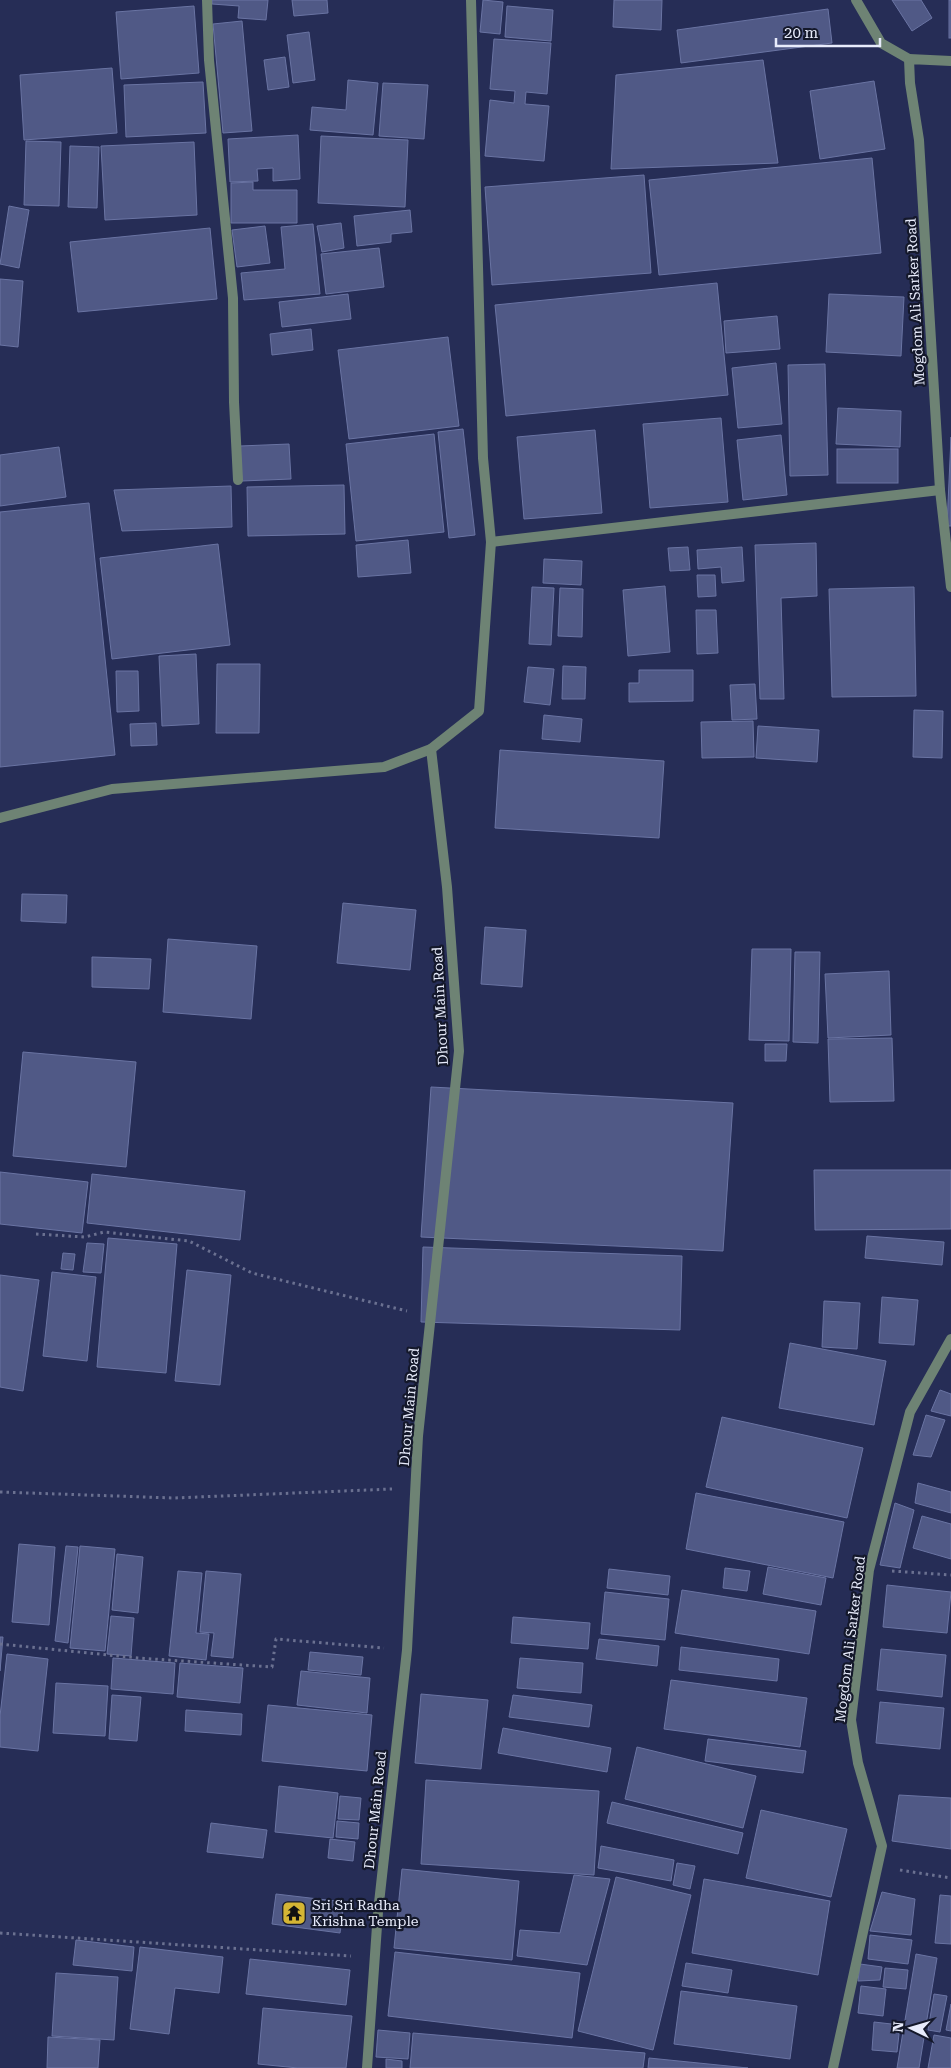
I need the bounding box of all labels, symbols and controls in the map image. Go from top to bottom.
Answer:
scale bar [776,15,880,47]
text: 20 m [784,24,819,42]
street label: Mogdom Ali Sarker Road [903,218,927,386]
street label: Dhour Main Road [429,946,451,1066]
street label: Dhour Main Road [396,1347,422,1467]
street label: Mogdom Ali Sarker Road [832,1555,868,1723]
street label: Dhour Main Road [361,1750,389,1870]
place label: Sri Sri Radha Krishna Temple [312,1897,419,1929]
temple icon: Sri Sri Radha Krishna Temple [281,1900,307,1926]
north arrow [886,2003,936,2053]
text: N [890,2021,907,2033]

